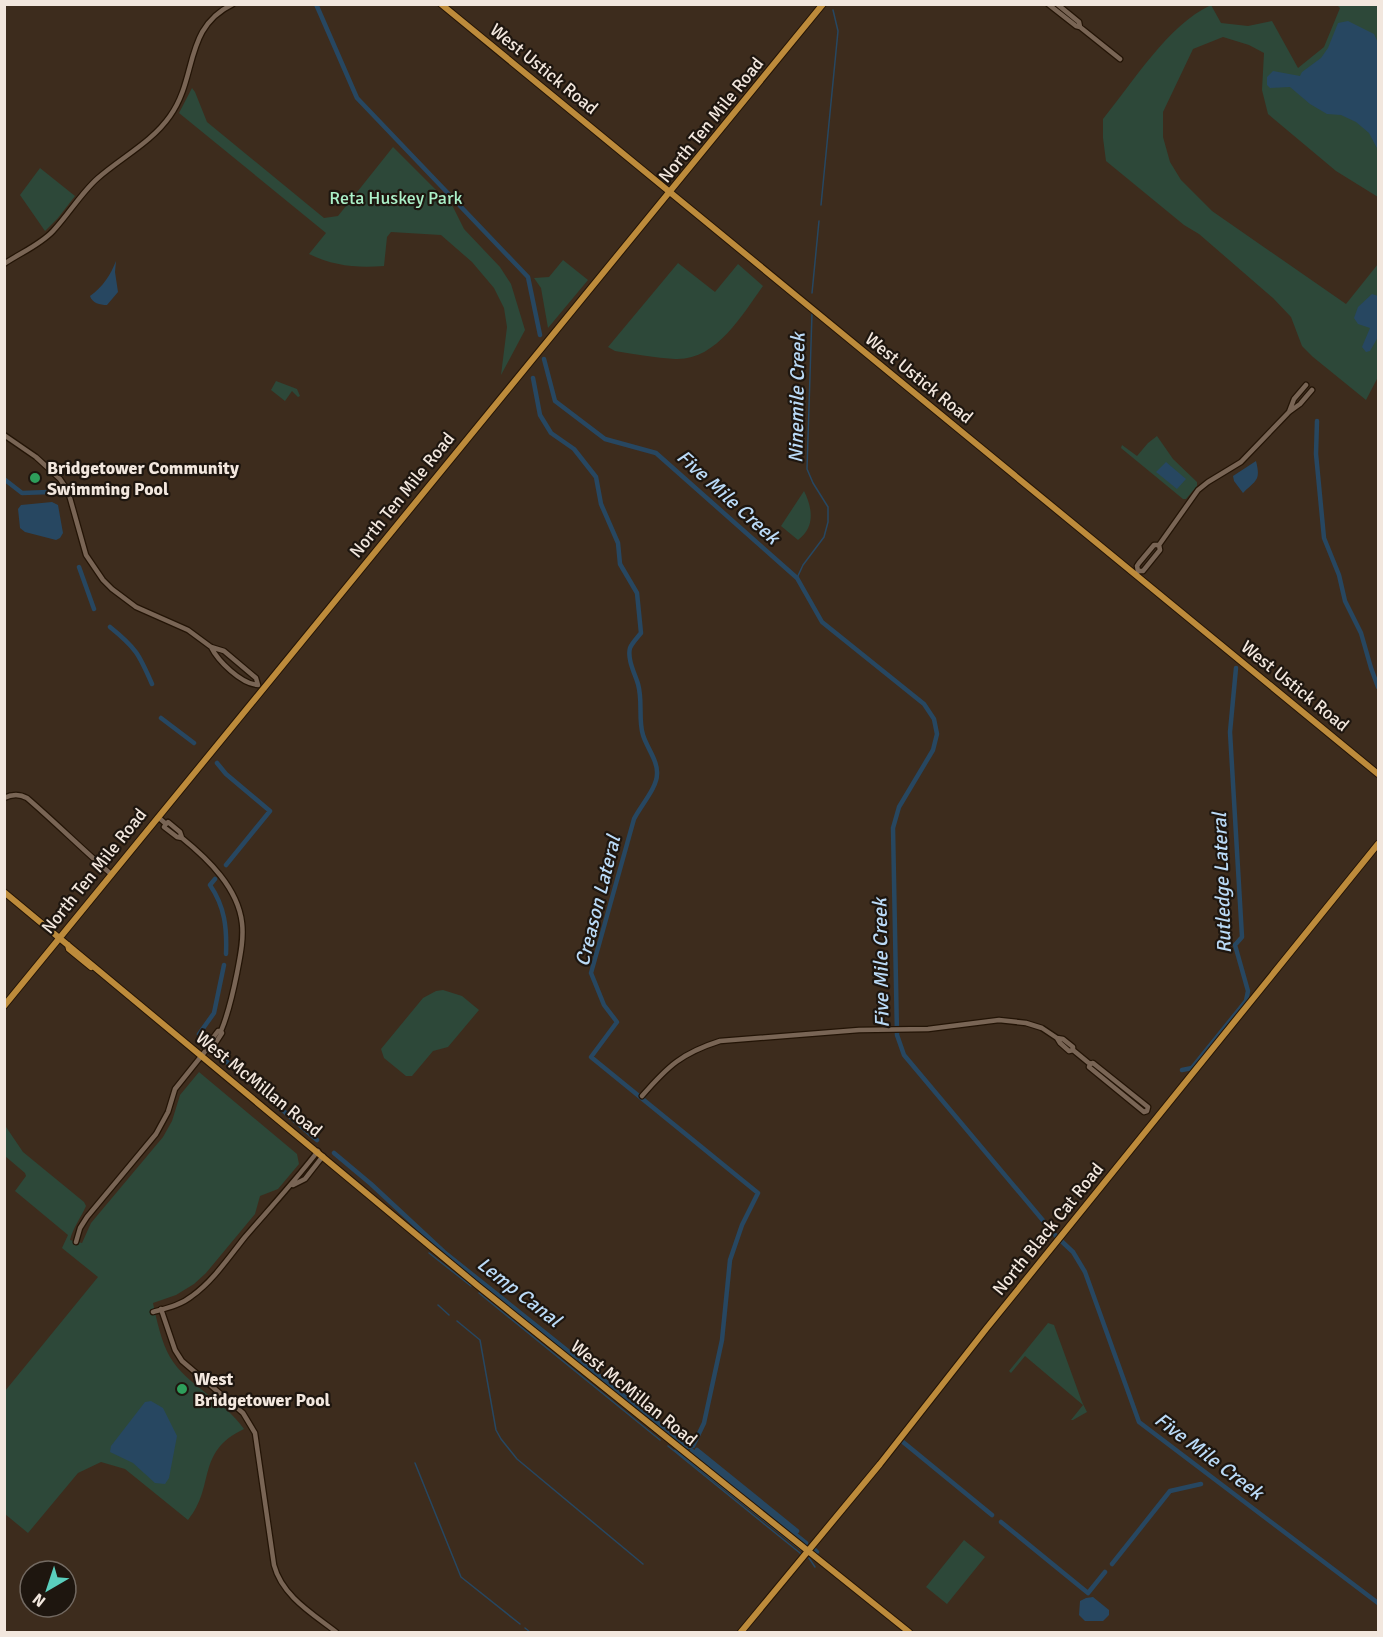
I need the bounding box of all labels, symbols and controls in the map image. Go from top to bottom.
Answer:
street label: West Ustick Road [486,19,602,119]
street label: North Ten Mile Road [654,53,768,187]
park label: Reta Huskey Park [329,187,463,209]
street label: West Ustick Road [861,328,977,428]
water label: Ninemile Creek [783,331,811,463]
street label: North Ten Mile Road [345,428,459,562]
water label: Five Mile Creek [671,444,786,551]
place label: Bridgetower Community Swimming Pool [47,457,239,500]
marker: Bridgetower Community Swimming Pool [28,471,42,485]
street label: West Ustick Road [1237,636,1353,736]
street label: North Ten Mile Road [37,804,151,938]
water label: Rutledge Lateral [1207,810,1237,954]
water label: Creason Lateral [570,831,627,969]
water label: Five Mile Creek [867,896,895,1028]
street label: West McMillan Road [191,1026,327,1142]
street label: North Black Cat Road [988,1158,1108,1300]
water label: Lemp Canal [472,1251,568,1334]
street label: West McMillan Road [566,1335,702,1451]
place label: West Bridgetower Pool [194,1368,331,1411]
marker: West Bridgetower Pool [175,1382,189,1396]
water label: Five Mile Creek [1150,1407,1270,1506]
north arrow [18,1559,78,1619]
text: N [29,1589,50,1611]

